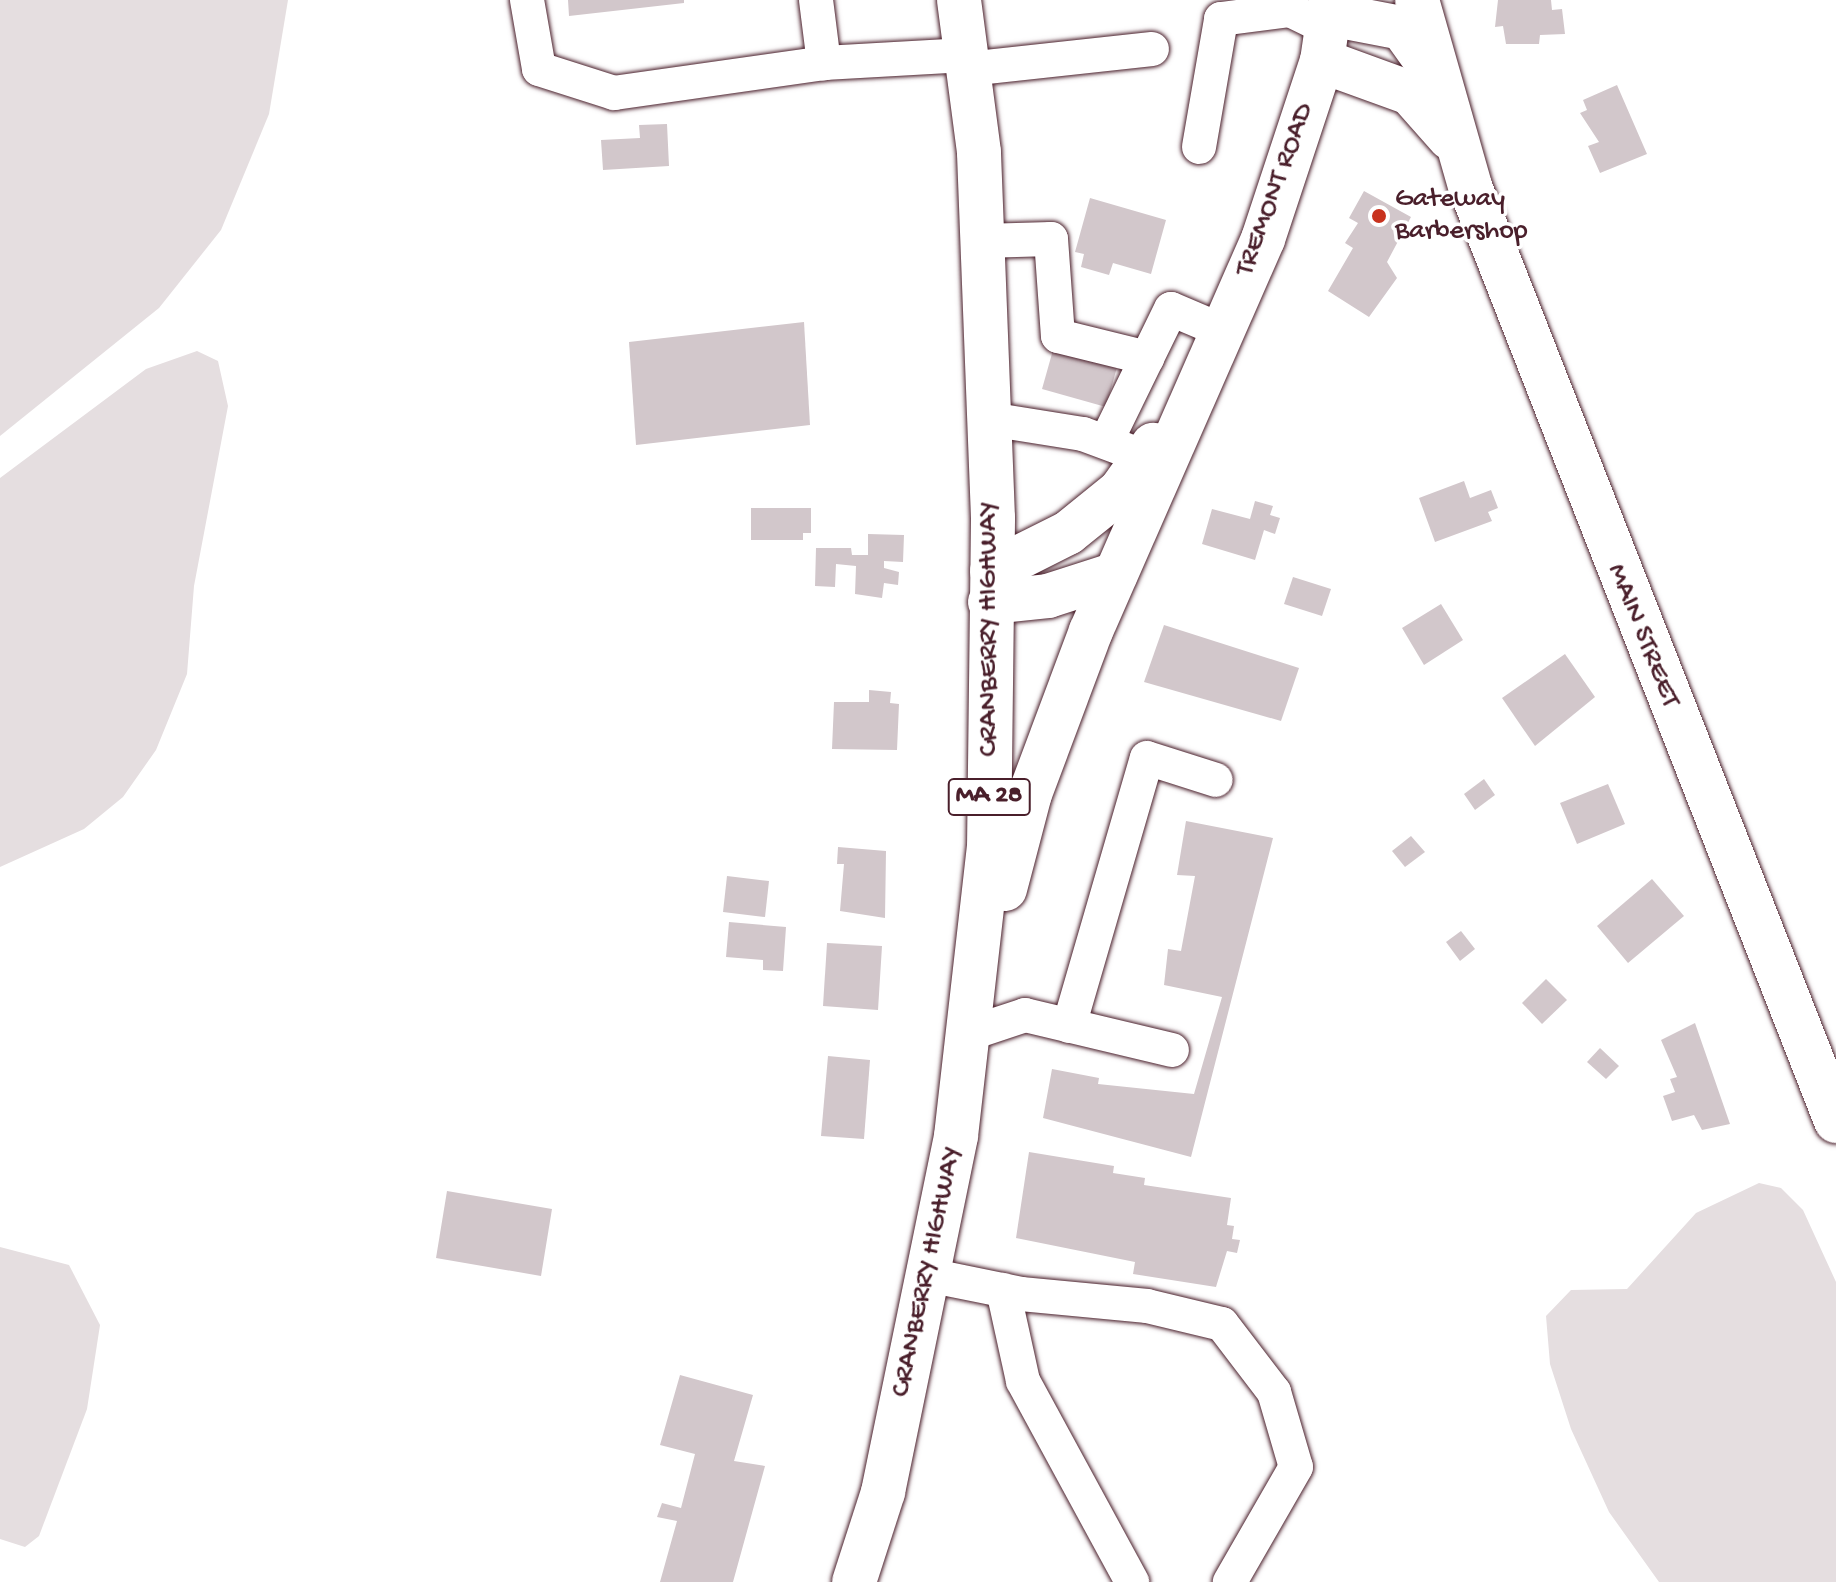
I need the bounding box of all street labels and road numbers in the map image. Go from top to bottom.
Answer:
street label: TREMONT ROAD [1229,99,1323,281]
street label: CRANBERRY HIGHWAY [973,501,1007,757]
street label: MAIN STREET [1598,559,1686,713]
road number: MA 28 [947,775,1031,819]
street label: CRANBERRY HIGHWAY [885,1144,971,1400]

